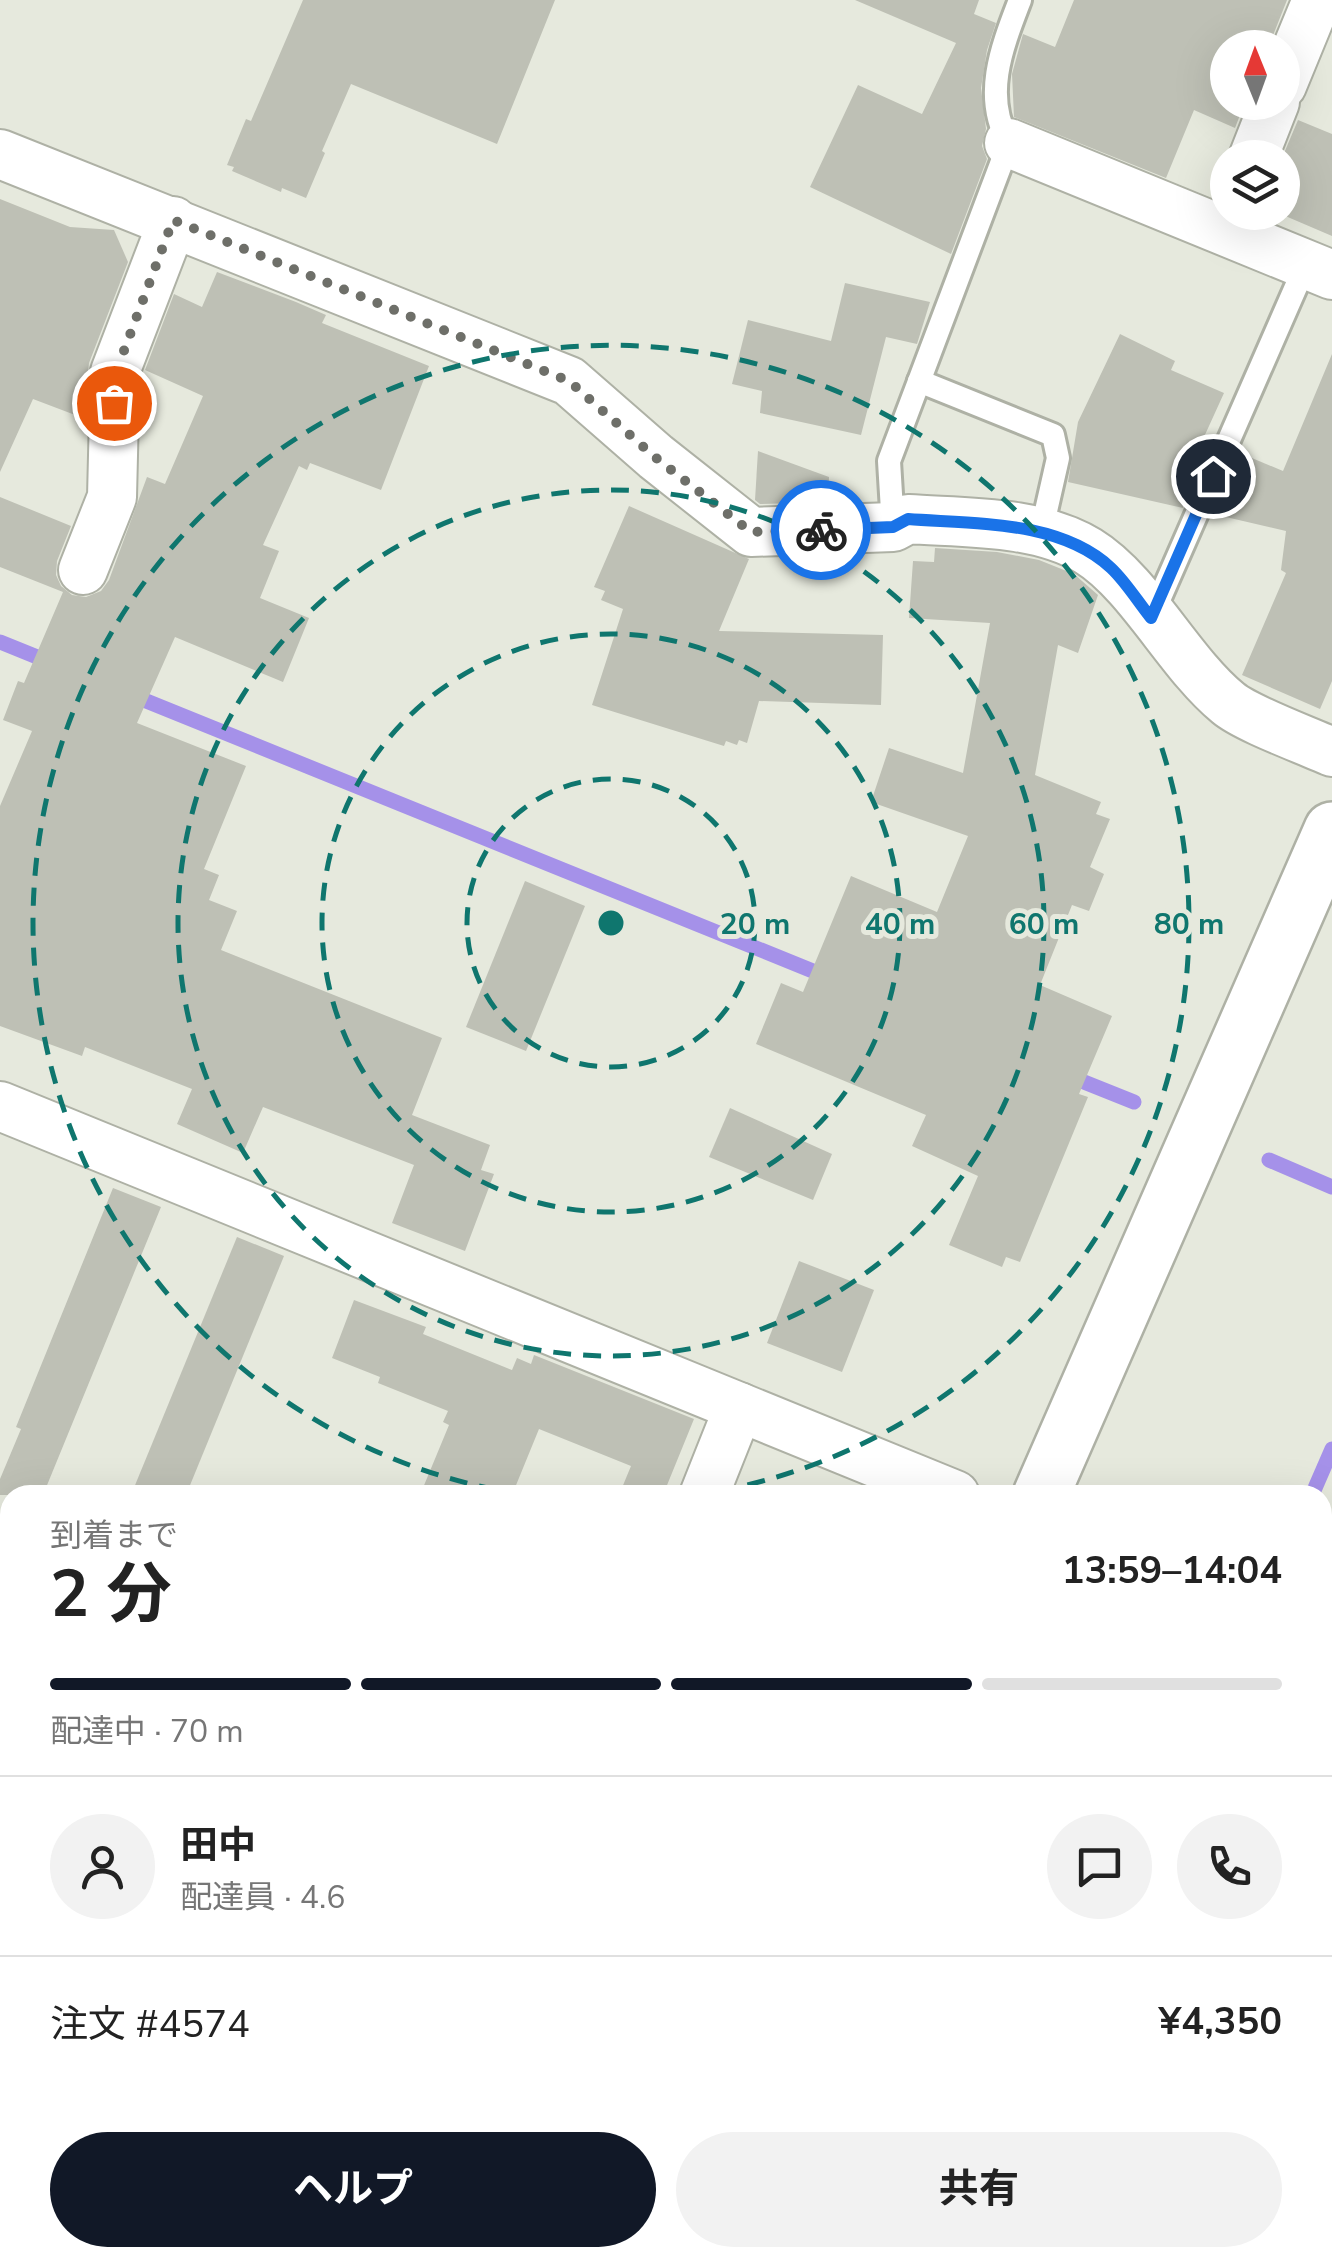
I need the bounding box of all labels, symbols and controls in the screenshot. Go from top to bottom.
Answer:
north arrow [1210,30,1300,120]
map controls [1210,30,1300,230]
button: layers [1210,140,1300,230]
pin [72,361,157,446]
icon: bag [87,376,142,431]
pin [1171,434,1256,519]
icon: home [1186,449,1241,504]
courier [771,480,871,580]
icon: bike [794,503,849,558]
text: 20 m [720,904,790,945]
text: 40 m [865,904,935,945]
text: 60 m [1009,904,1079,945]
text: 80 m [1154,904,1224,945]
centre of rings [593,905,629,941]
text: 到着まで [50,1514,178,1557]
text: 13:59–14:04 [1062,1545,1282,1596]
text: 2 分 [50,1550,172,1639]
text: 配達中 · 70 m [50,1710,244,1753]
button: person [50,1814,155,1919]
button: chat [1047,1814,1152,1919]
button: phone [1177,1814,1282,1919]
text: 田中 [180,1820,256,1871]
text: 配達員 · 4.6 [180,1876,345,1919]
text: ¥4,350 [1159,1996,1282,2047]
text: 注文 #4574 [50,1999,250,2050]
button: ヘルプ [50,2132,656,2247]
button: 共有 [676,2132,1282,2247]

